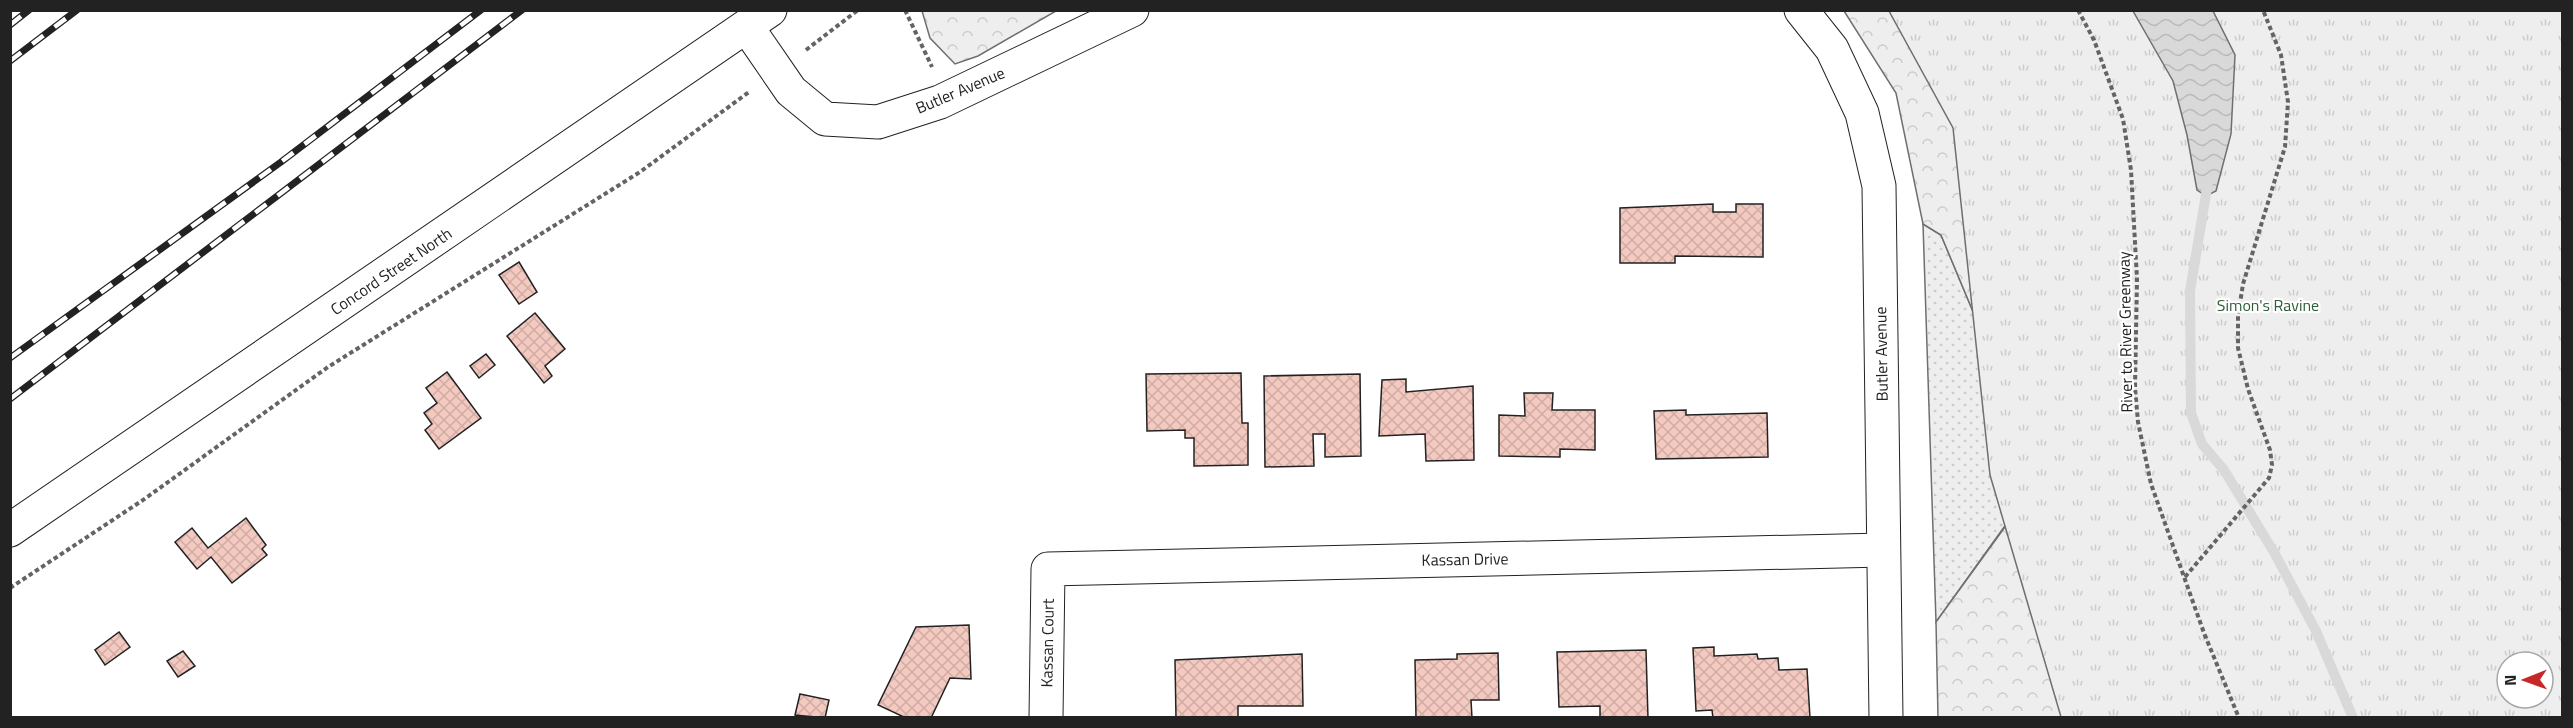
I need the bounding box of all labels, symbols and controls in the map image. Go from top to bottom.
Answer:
street label: Butler Avenue [912,60,1008,120]
street label: Concord Street North [325,221,457,321]
street label: River to River Greenway [2112,251,2138,413]
park label: Simon's Ravine [2217,293,2319,317]
street label: Butler Avenue [1868,306,1894,402]
street label: Kassan Drive [1421,546,1509,572]
street label: Kassan Court [1034,598,1060,688]
north arrow [2495,650,2555,710]
text: N [2498,675,2522,686]

